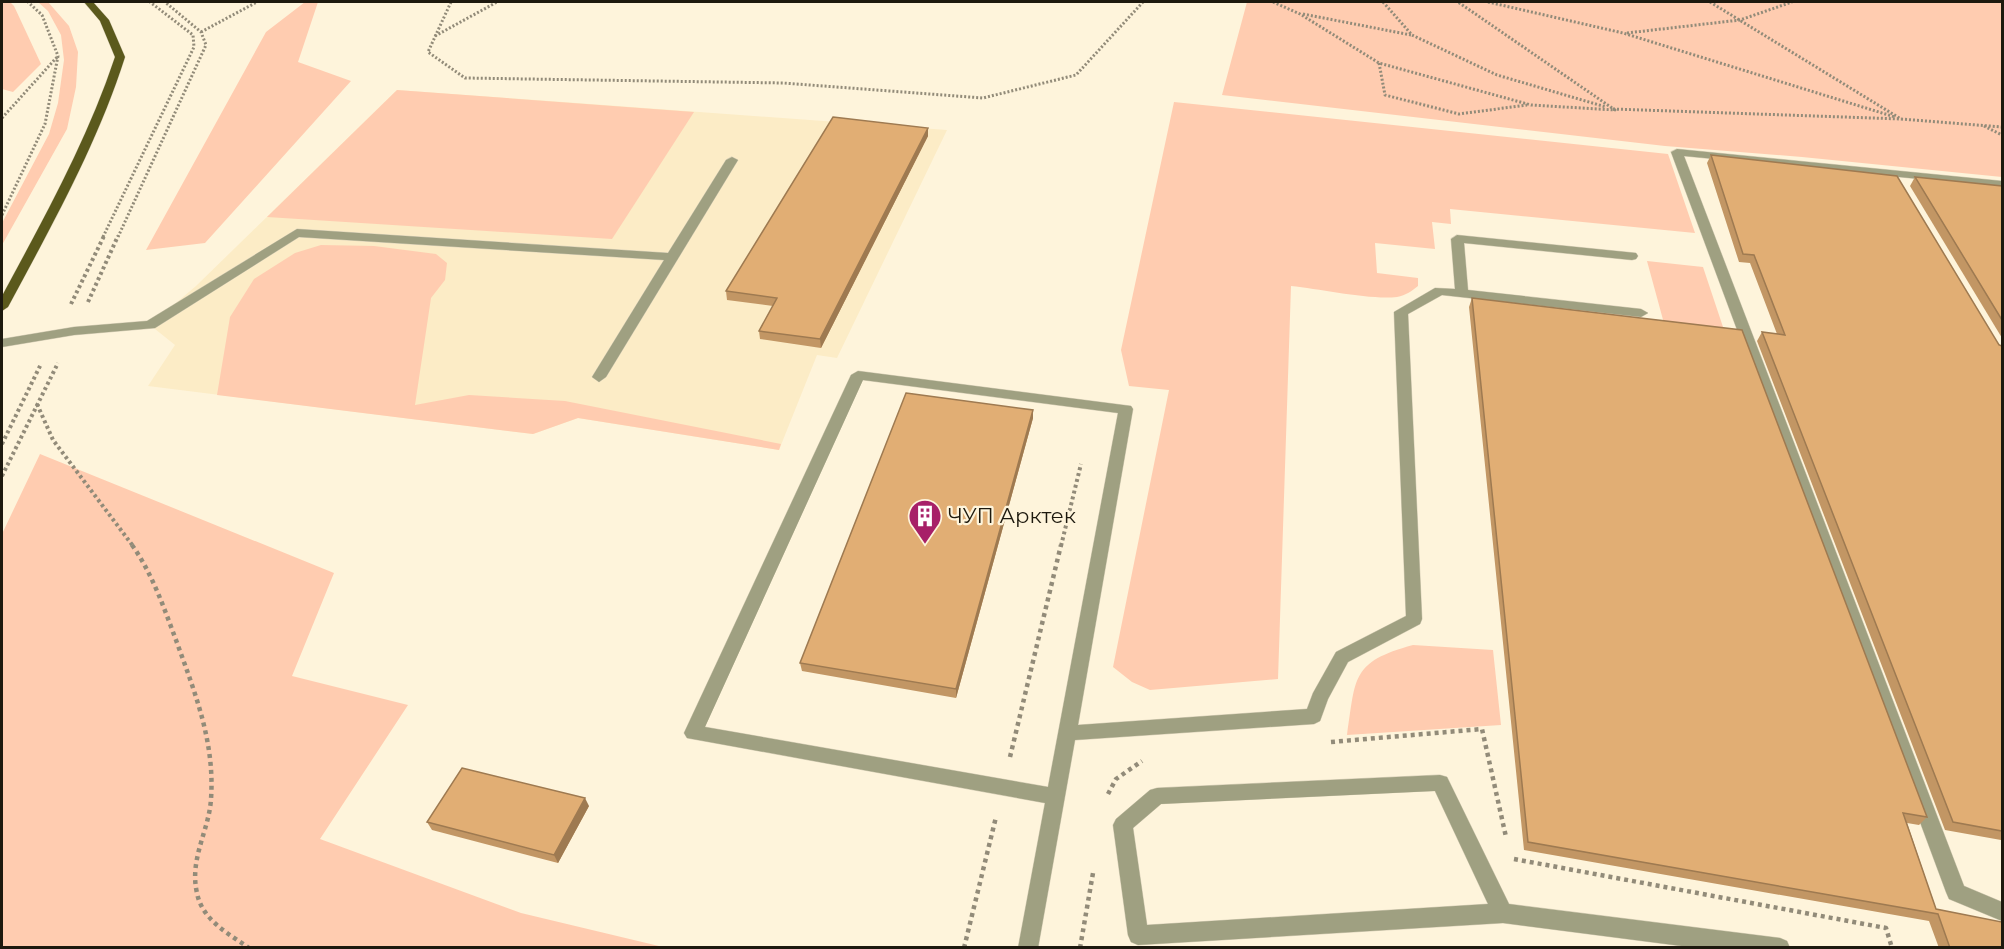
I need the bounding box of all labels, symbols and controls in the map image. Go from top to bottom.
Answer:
building icon: ЧУП Арктек [907,498,943,545]
place label: ЧУП Арктек [948,503,1076,528]

